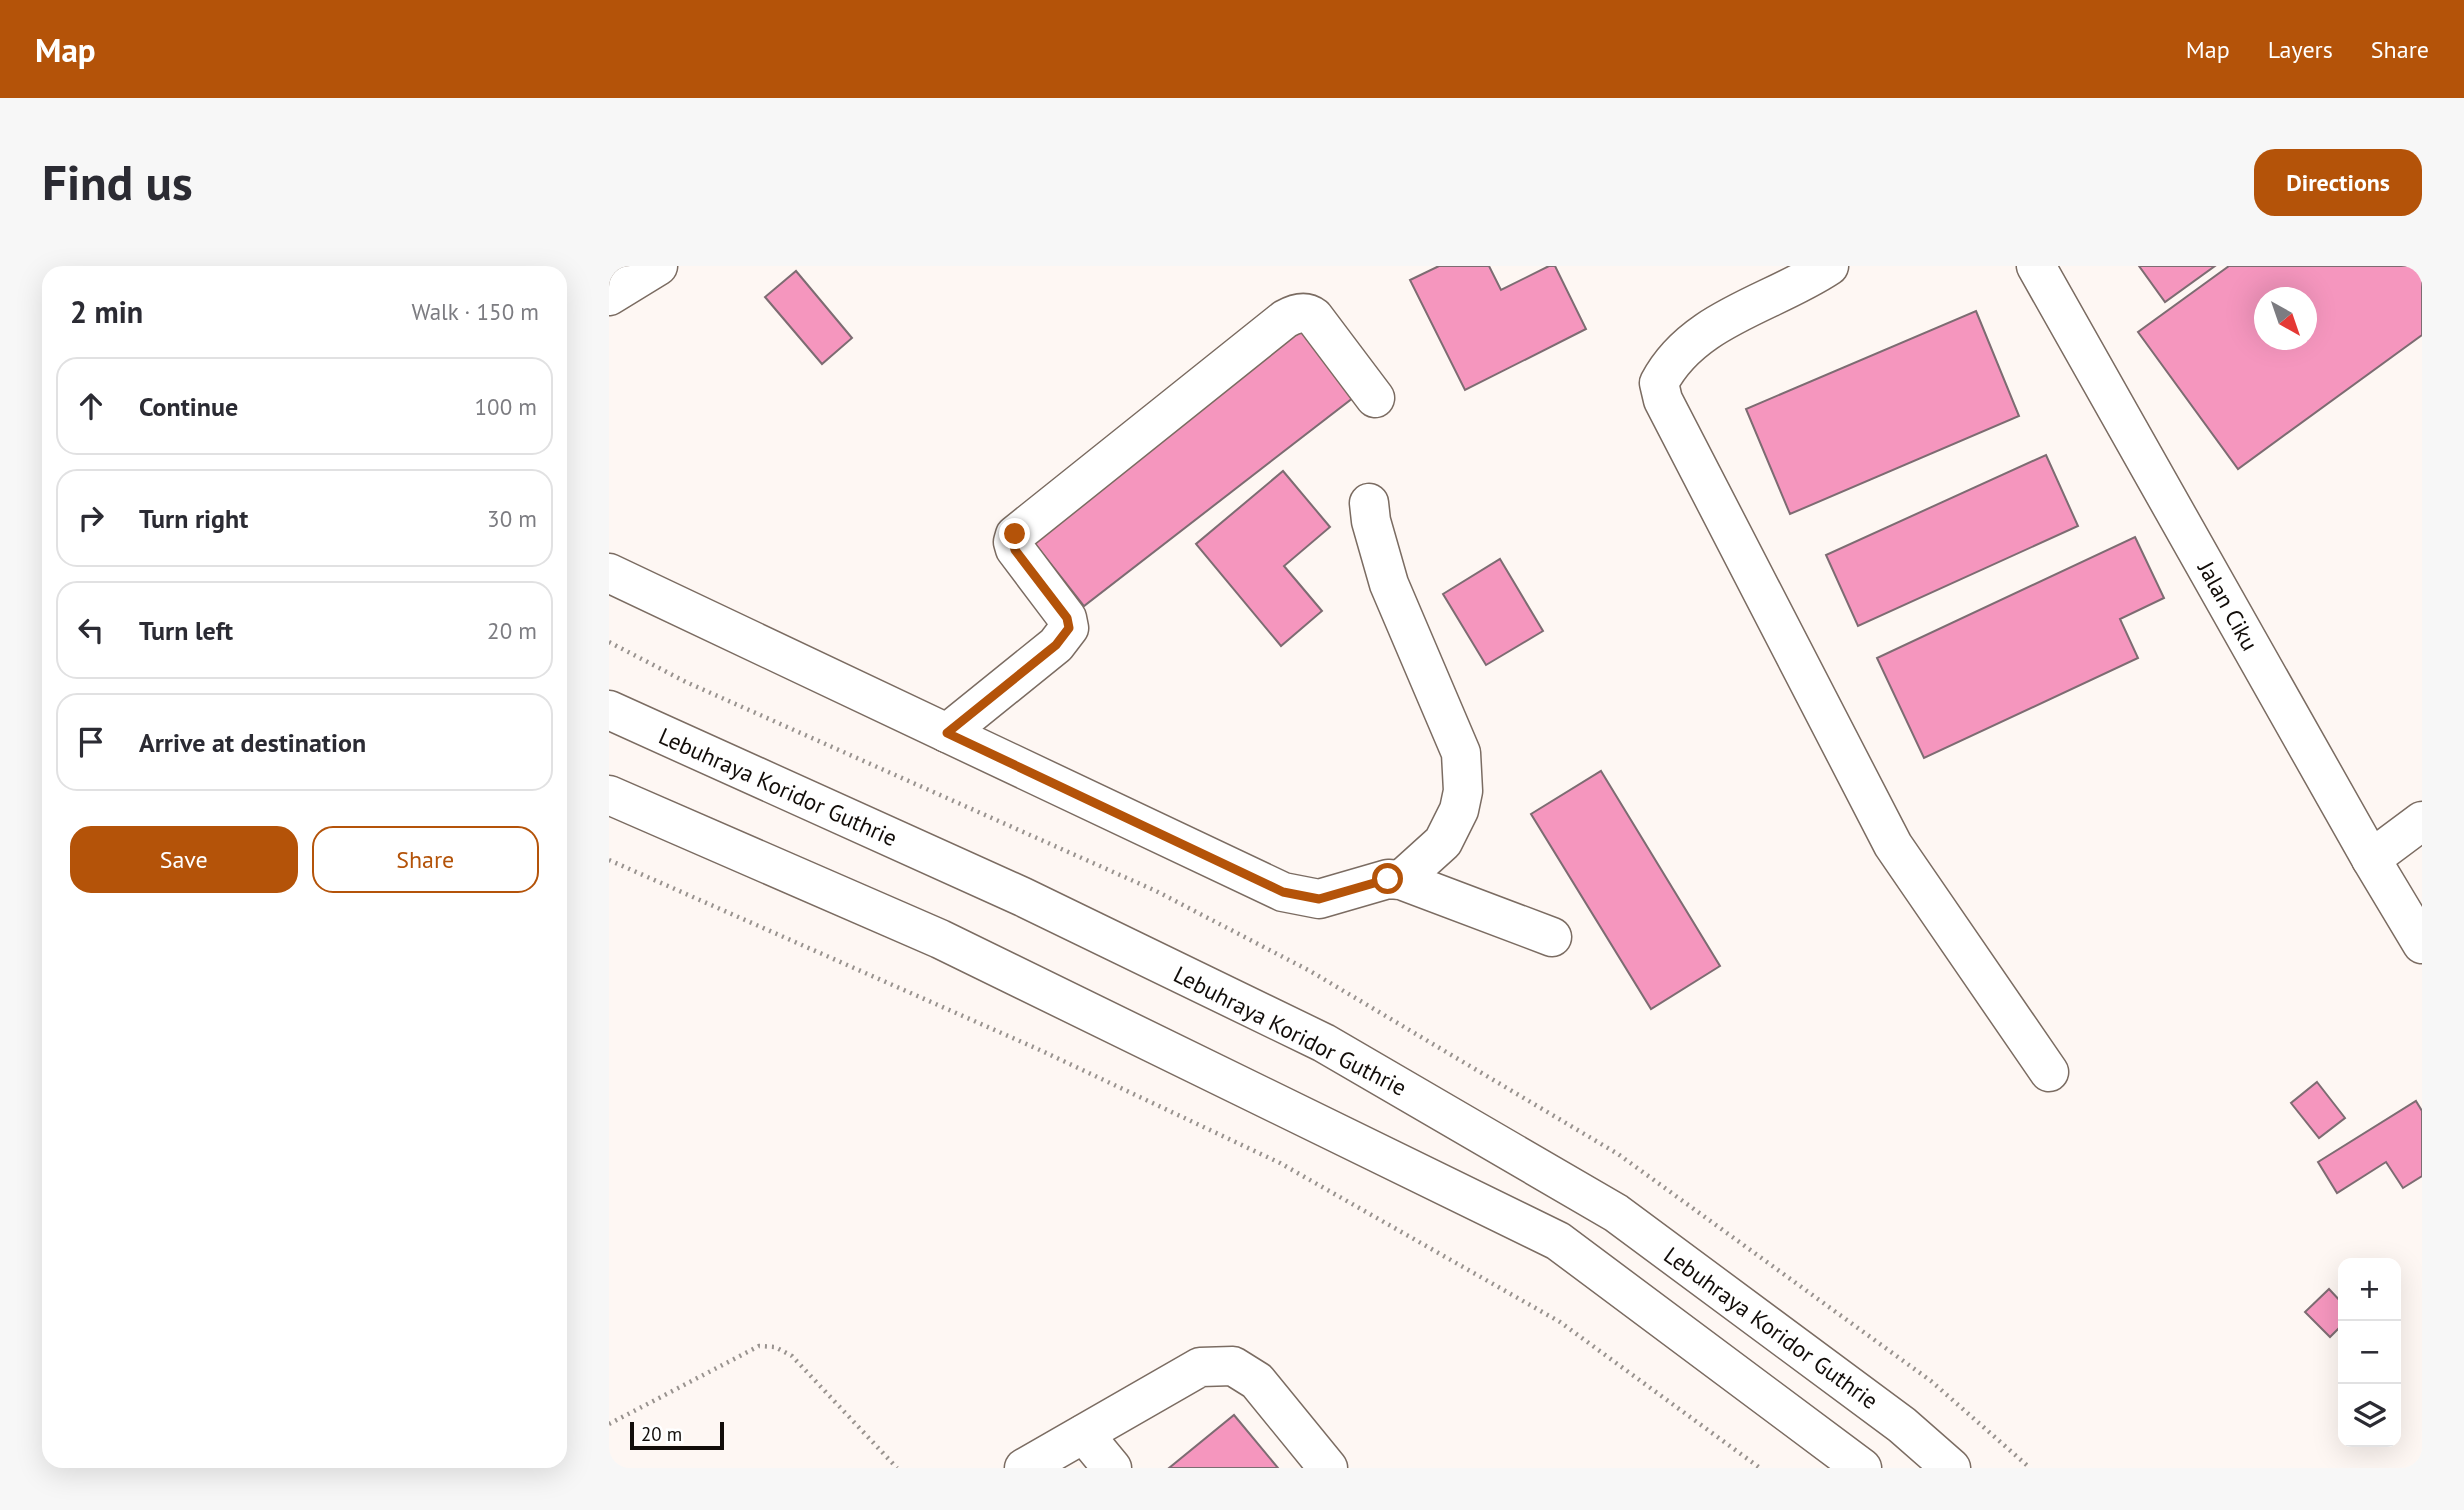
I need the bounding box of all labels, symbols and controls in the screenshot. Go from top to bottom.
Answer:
text: Map [35,28,96,71]
text: Map [2186,34,2230,65]
text: Layers [2268,34,2333,65]
text: Share [2371,34,2429,65]
button: Directions [2254,149,2422,216]
text: Find us [42,150,193,214]
north arrow [2254,287,2317,350]
text: 2 min [70,292,143,331]
text: Walk · 150 m [412,297,539,326]
icon: ahead [72,387,110,425]
text: Continue [139,390,238,423]
text: 100 m [475,392,537,421]
icon: right [72,499,110,537]
text: Turn right [139,502,248,535]
text: 30 m [487,504,537,533]
route end [999,518,1030,549]
street label: Jalan Ciku [2192,555,2265,656]
icon: left [72,611,110,649]
text: Turn left [139,614,233,647]
text: 20 m [487,616,537,645]
street label: Lebuhraya Koridor Guthrie [655,721,902,852]
icon: arrive [72,723,110,761]
text: Arrive at destination [139,726,366,759]
button: Save [70,826,298,893]
button: Share [312,826,539,893]
route start [1372,863,1403,894]
street label: Lebuhraya Koridor Guthrie [1169,959,1412,1102]
street label: Lebuhraya Koridor Guthrie [1659,1240,1884,1415]
map controls [2338,1258,2401,1447]
button: + [2338,1258,2401,1321]
button: − [2338,1321,2401,1384]
button: layers [2338,1384,2401,1447]
scale bar [630,1419,725,1451]
text: 20 m [641,1422,682,1446]

